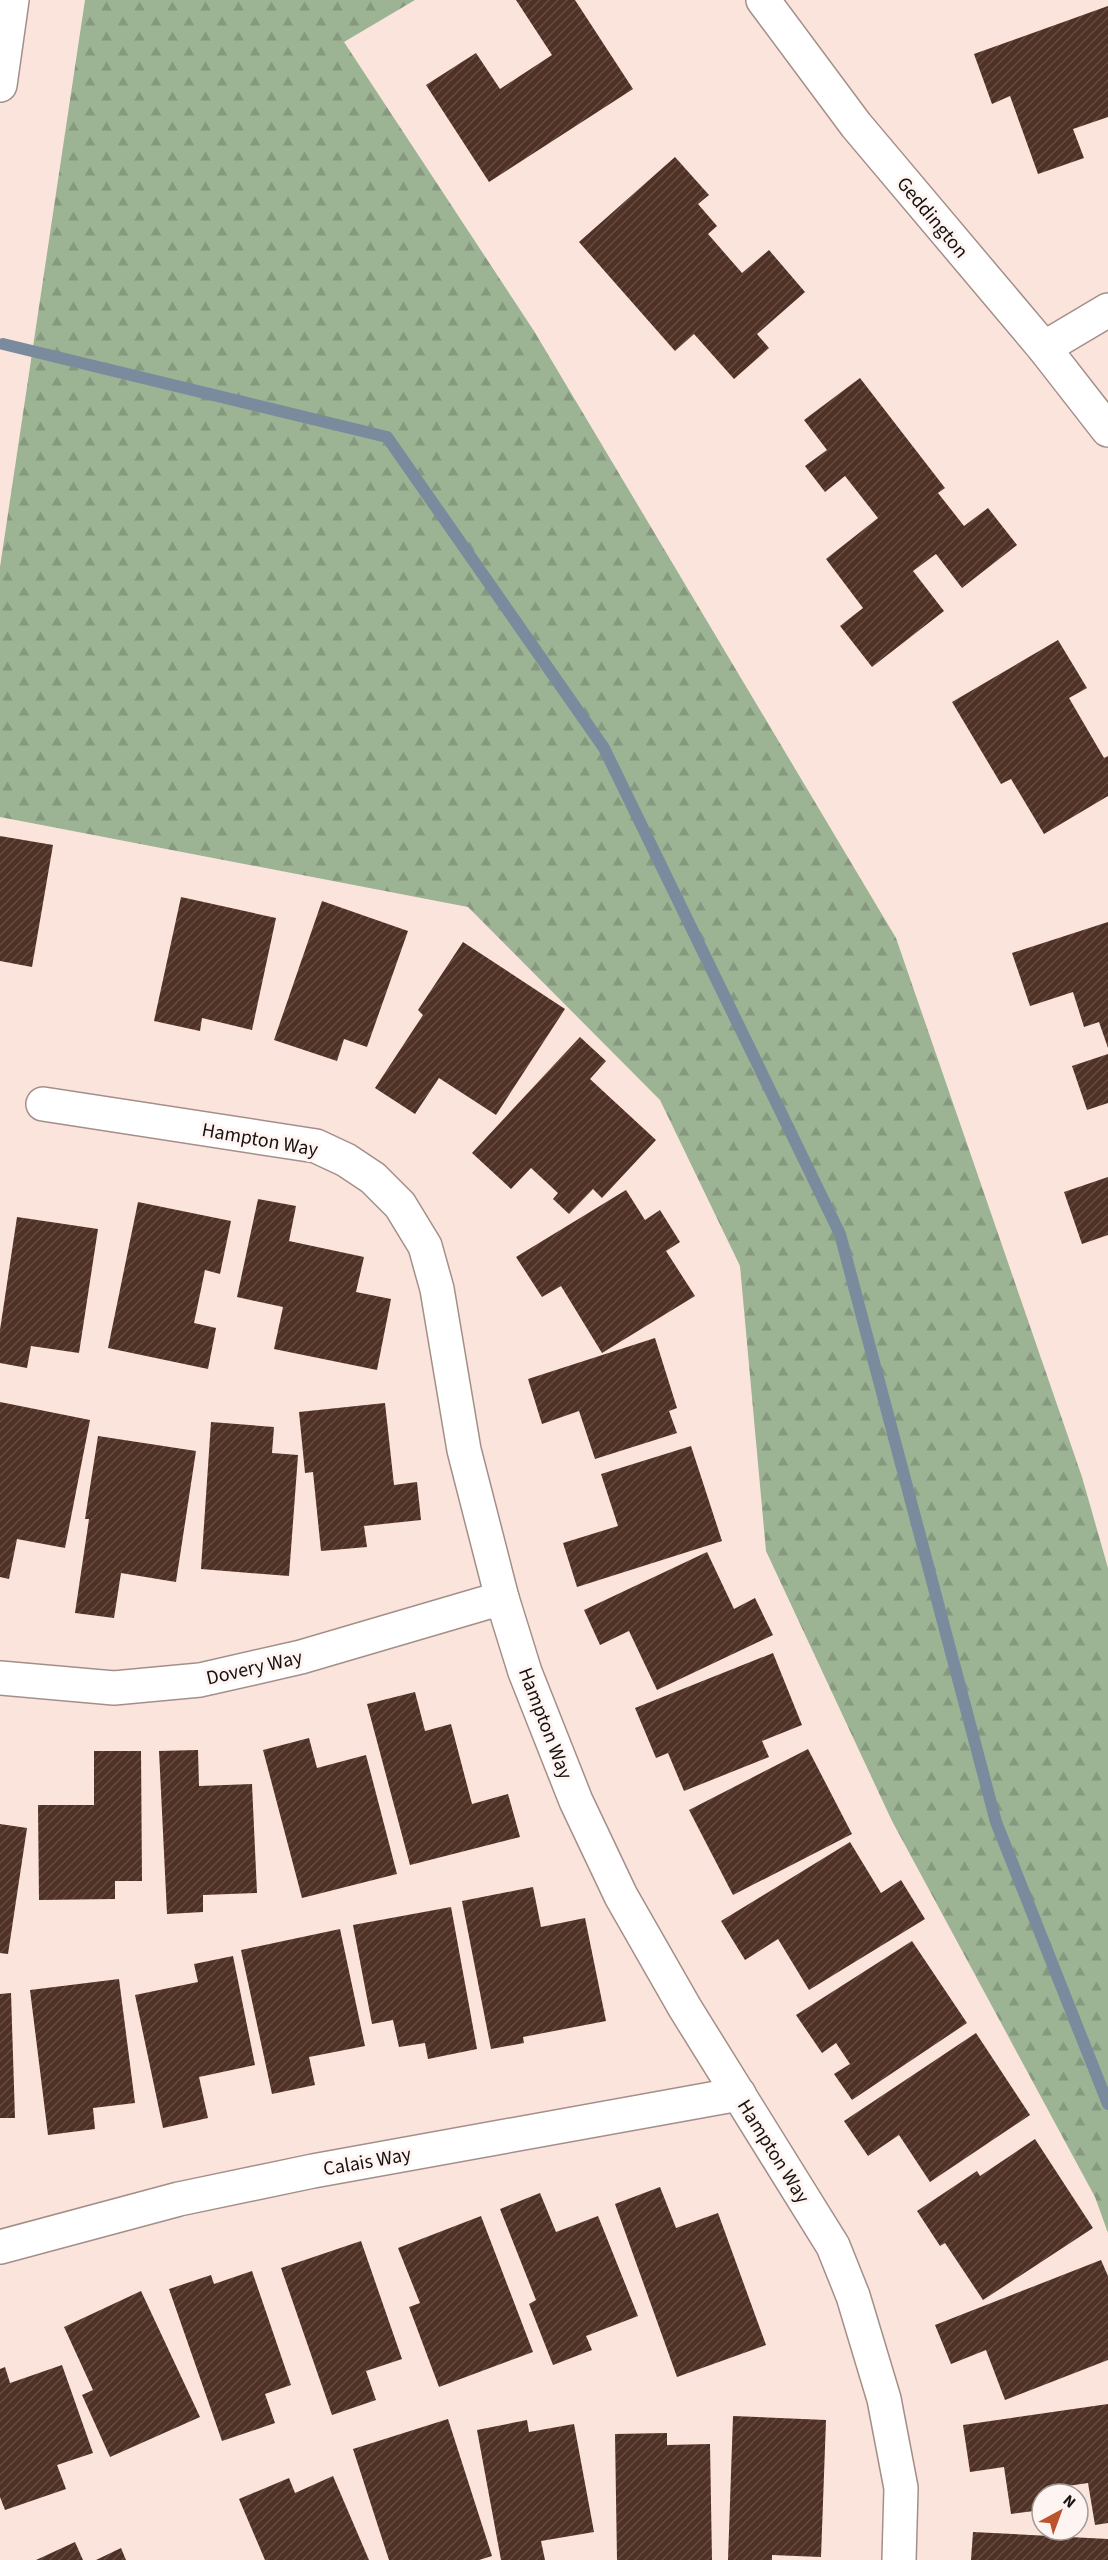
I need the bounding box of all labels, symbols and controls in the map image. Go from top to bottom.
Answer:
street label: Geddington [890,171,975,264]
street label: Hampton Way [200,1116,321,1164]
street label: Dovery Way [203,1643,306,1693]
street label: Hampton Way [511,1663,579,1784]
street label: Hampton Way [730,2094,817,2209]
street label: Calais Way [321,2140,414,2183]
north arrow [1030,2482,1090,2542]
text: N [1058,2490,1080,2513]

